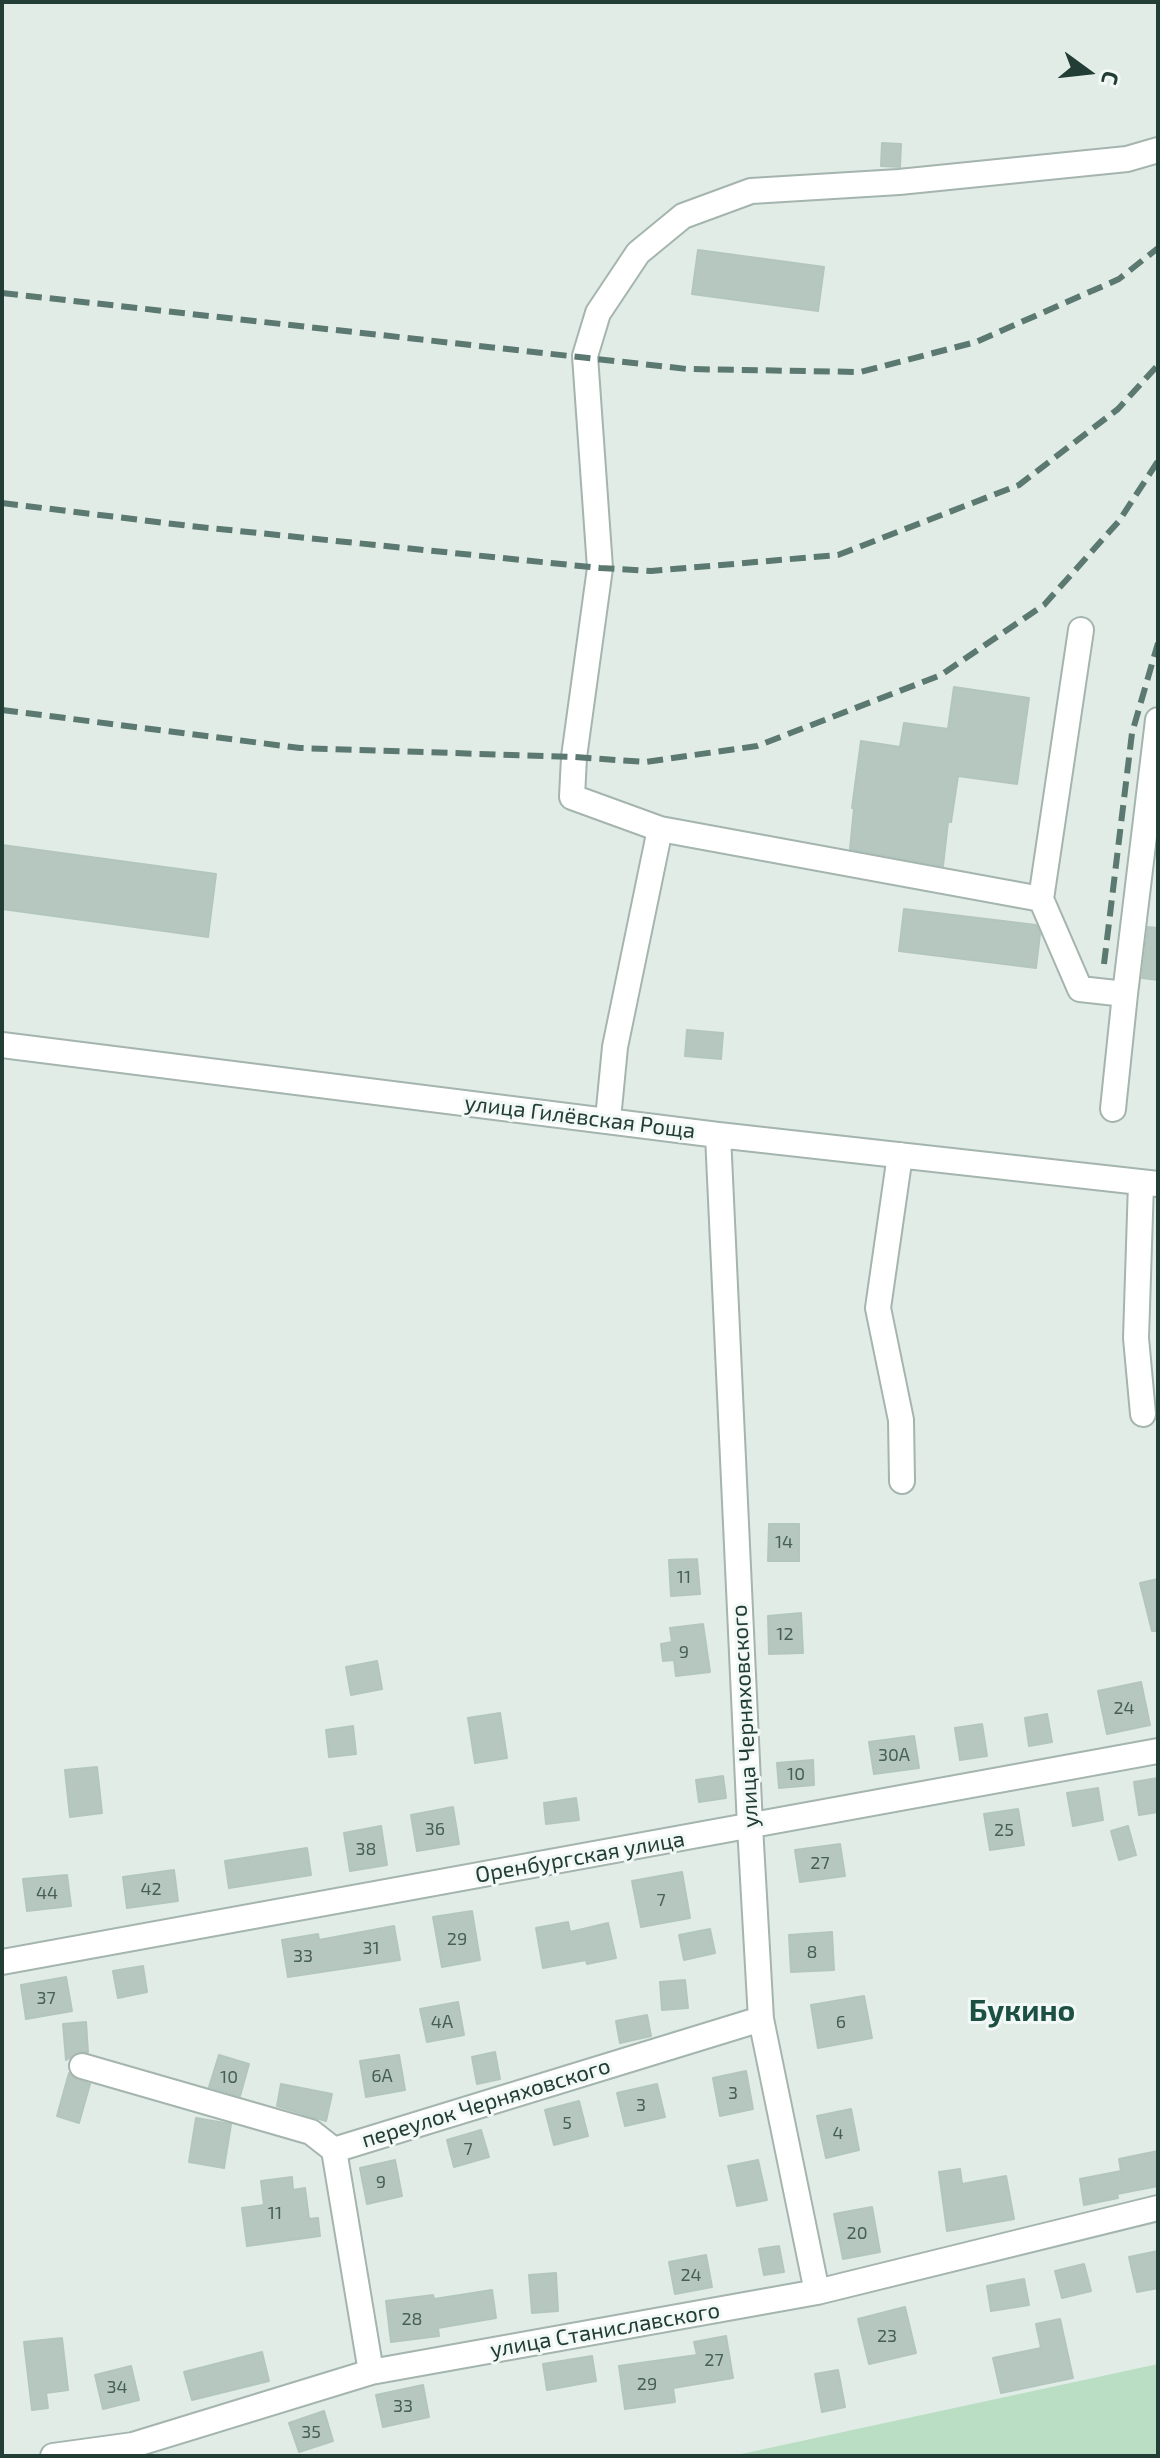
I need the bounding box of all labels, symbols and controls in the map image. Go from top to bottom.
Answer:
north arrow [1048,32,1128,112]
text: С [1097,69,1125,88]
street label: улица Гилёвская Роща [463,1090,697,1144]
house number: 14 [775,1531,793,1553]
house number: 11 [677,1566,691,1588]
street label: улица Черняховского [726,1604,764,1828]
house number: 12 [776,1623,794,1645]
house number: 9 [679,1641,689,1663]
house number: 24 [1113,1697,1135,1719]
house number: 30А [878,1744,910,1766]
house number: 10 [787,1763,805,1785]
house number: 36 [425,1818,445,1840]
house number: 25 [994,1819,1014,1841]
street label: Оренбургская улица [473,1826,687,1888]
house number: 38 [356,1838,376,1860]
house number: 27 [810,1852,830,1874]
house number: 42 [140,1878,162,1900]
house number: 44 [36,1882,58,1904]
house number: 7 [656,1889,666,1911]
house number: 29 [447,1928,467,1950]
house number: 31 [362,1937,380,1959]
house number: 8 [807,1941,817,1963]
house number: 33 [293,1945,313,1967]
house number: 37 [36,1987,56,2009]
district label: Букино [969,1993,1075,2029]
house number: 4А [431,2011,453,2033]
house number: 6 [836,2011,846,2033]
street label: переулок Черняховского [358,2053,614,2153]
house number: 6А [371,2065,393,2087]
house number: 10 [220,2066,238,2088]
house number: 3 [728,2082,738,2104]
house number: 3 [636,2094,646,2116]
house number: 5 [562,2112,572,2134]
house number: 4 [832,2122,844,2144]
house number: 7 [463,2138,473,2160]
house number: 9 [376,2171,386,2193]
house number: 11 [268,2202,282,2224]
house number: 20 [847,2222,867,2244]
house number: 24 [680,2264,702,2286]
street label: улица Станиславского [488,2297,722,2363]
house number: 28 [401,2308,423,2330]
house number: 23 [877,2325,897,2347]
house number: 27 [704,2349,724,2371]
house number: 29 [637,2373,657,2395]
house number: 34 [106,2376,128,2398]
house number: 33 [393,2395,413,2417]
house number: 35 [301,2421,321,2443]

